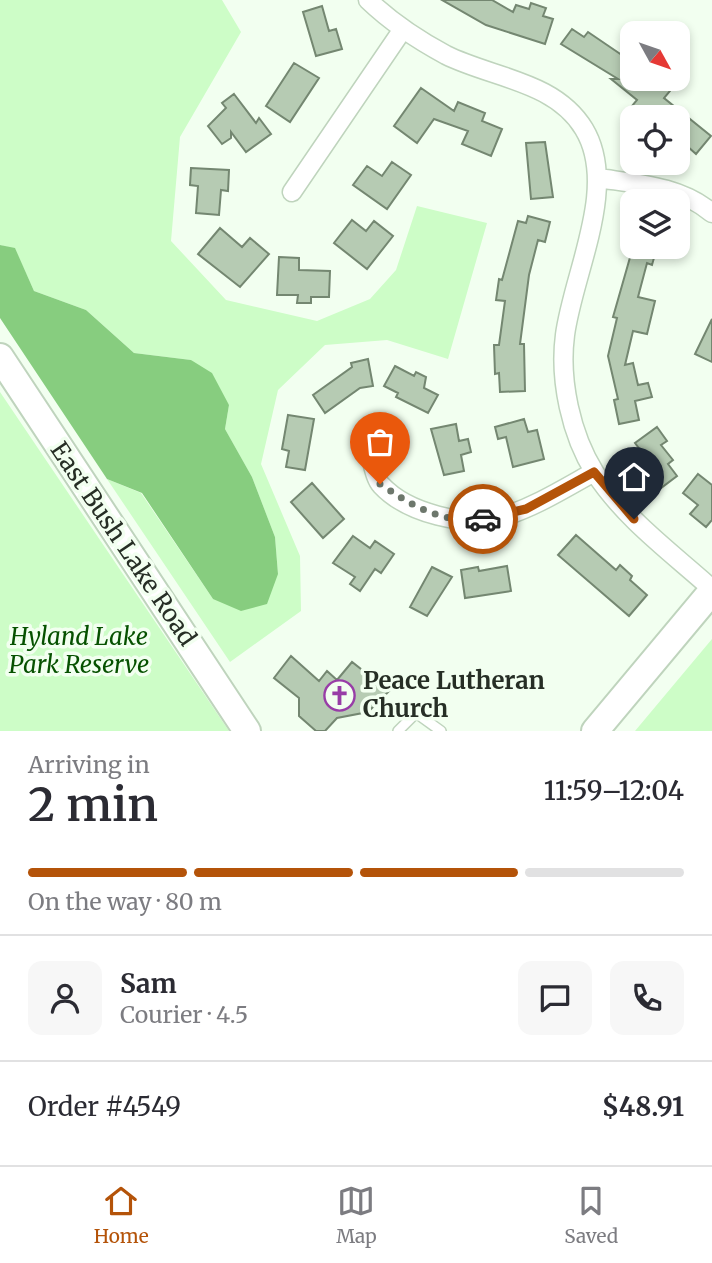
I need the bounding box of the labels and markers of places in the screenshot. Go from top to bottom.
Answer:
pin [350,412,410,484]
pin [604,447,664,519]
place label: Peace Lutheran Church [363,665,545,724]
church icon: Peace Lutheran Church [323,678,357,712]

